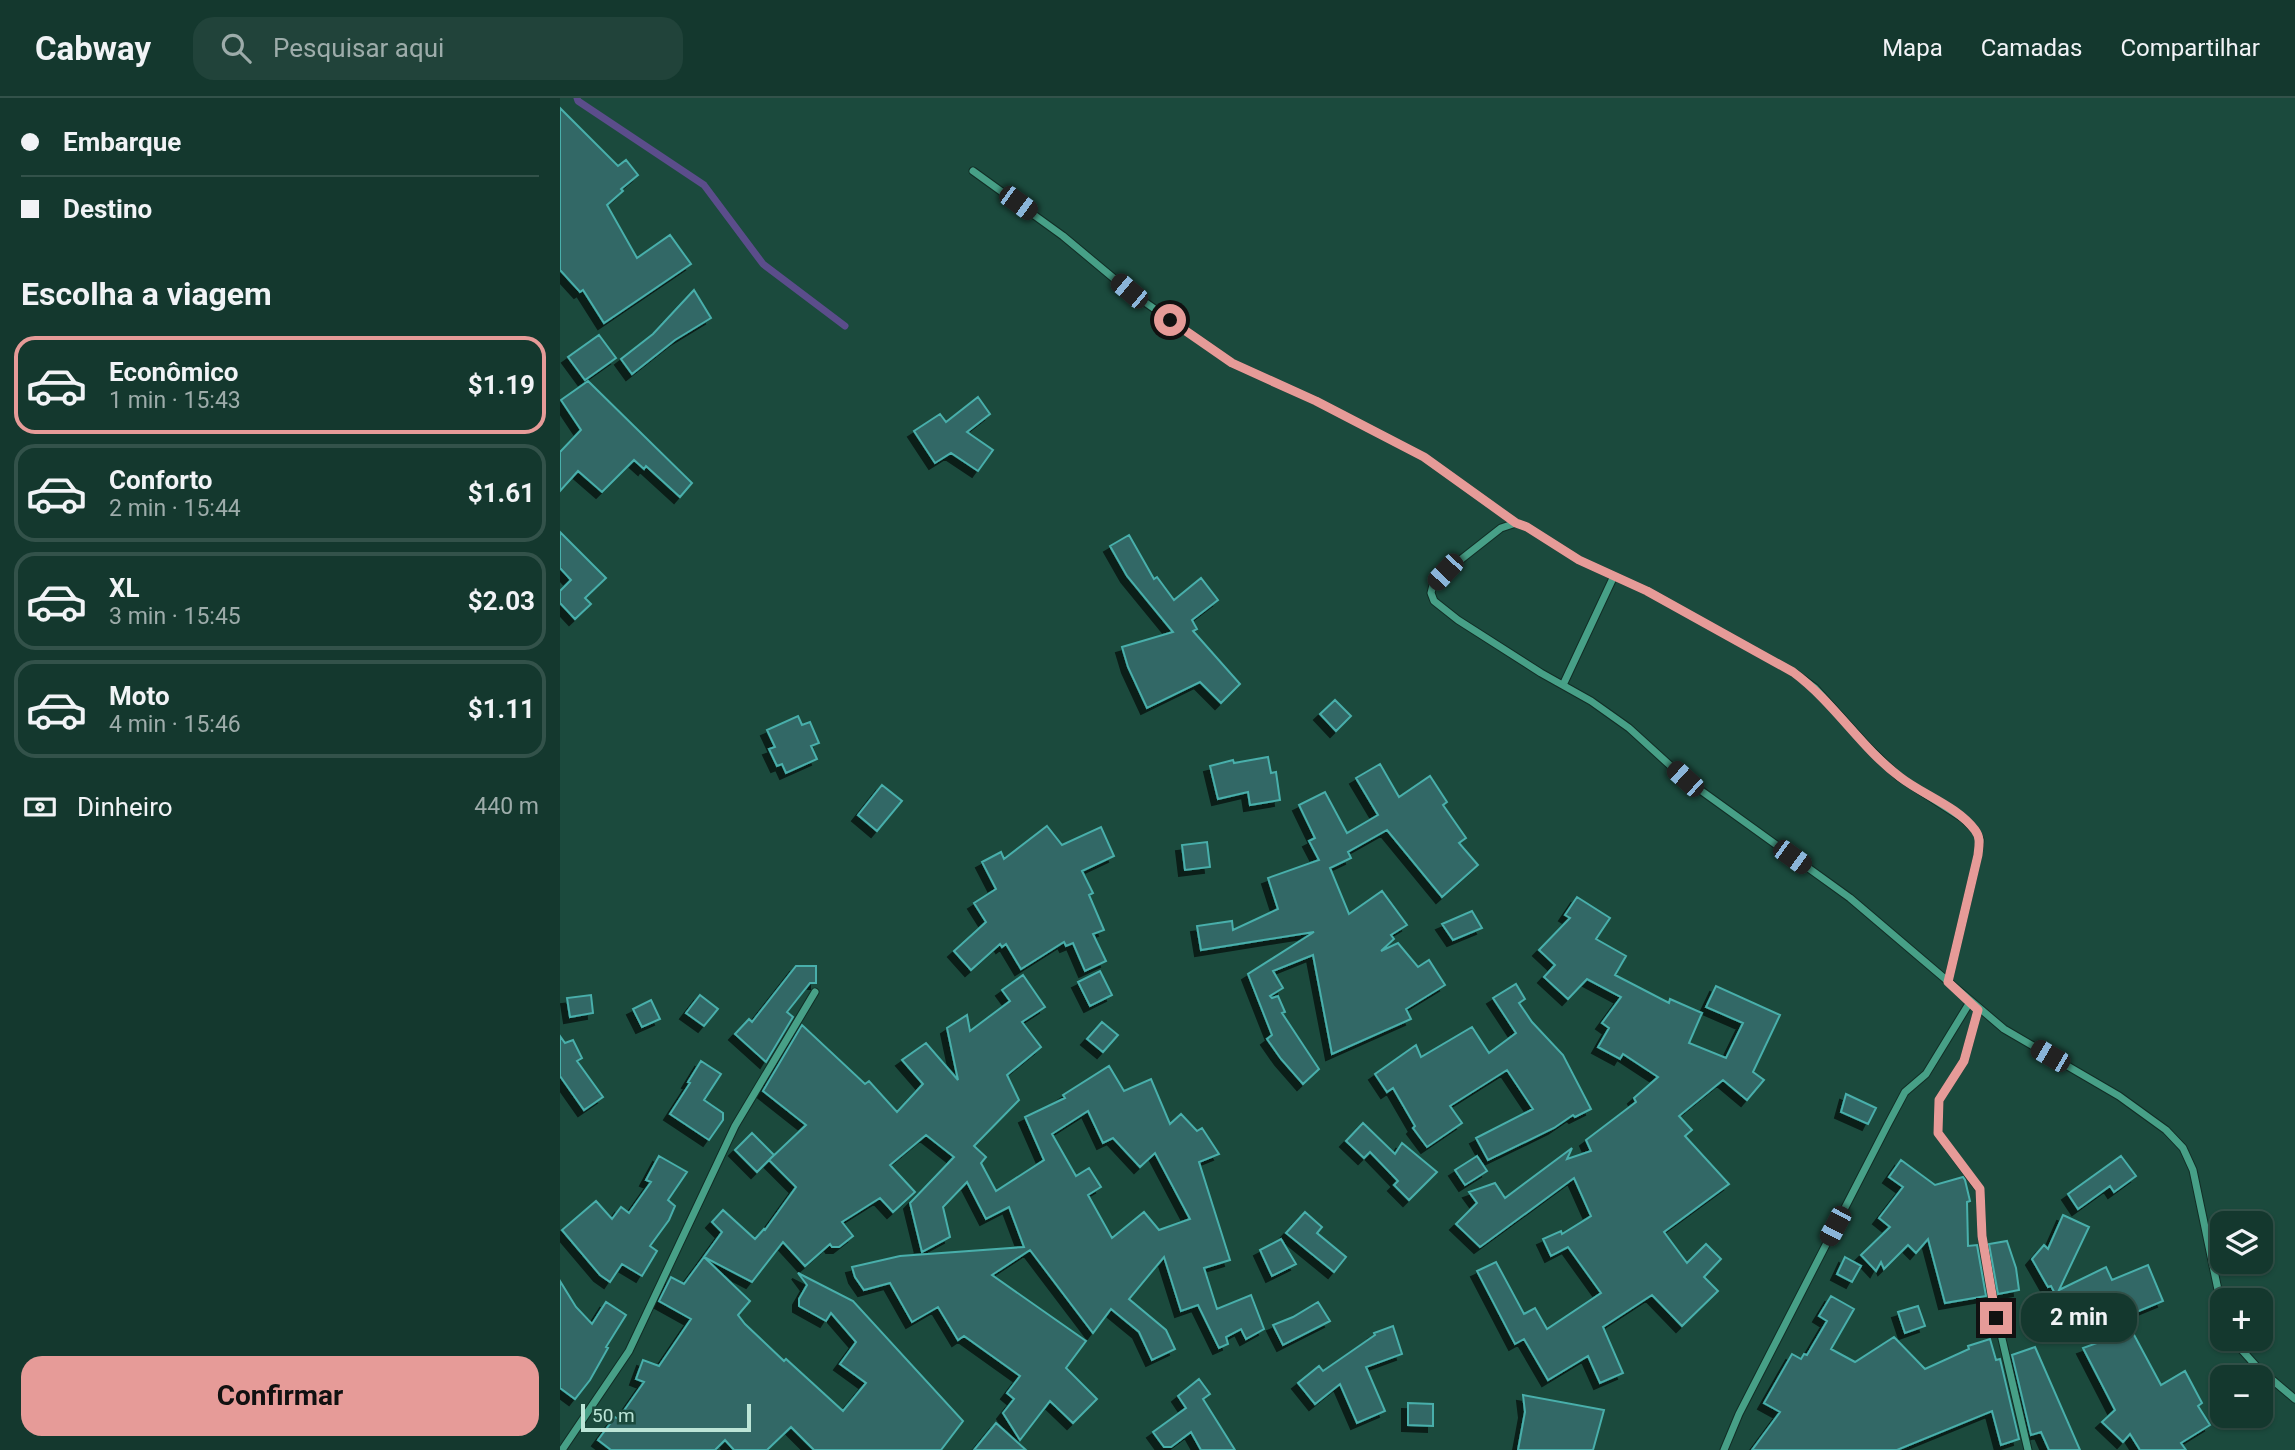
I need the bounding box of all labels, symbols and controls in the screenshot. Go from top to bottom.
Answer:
search box [193,17,683,80]
text: Cabway [35,29,151,68]
icon: search [217,29,255,67]
text: Pesquisar aqui [273,33,444,63]
text: Mapa [1882,34,1943,62]
text: Camadas [1981,34,2082,62]
text: Compartilhar [2120,34,2260,62]
text: Embarque [63,127,181,157]
car [995,182,1042,224]
text: Destino [63,194,152,224]
car [1107,269,1152,313]
text: Escolha a viagem [21,275,272,313]
route start [1154,304,1186,336]
icon: car [25,354,88,417]
text: Econômico [109,357,238,387]
text: $1.19 [468,370,535,400]
text: 1 min · 15:43 [109,387,241,414]
icon: car [25,462,88,525]
text: Conforto [109,465,213,495]
text: $1.61 [468,478,535,508]
text: 2 min · 15:44 [109,495,241,522]
car [1423,549,1468,595]
icon: car [25,570,88,633]
text: XL [109,573,140,603]
text: $2.03 [468,586,535,616]
text: 3 min · 15:45 [109,603,241,630]
icon: car [25,678,88,741]
text: Moto [109,681,170,711]
text: $1.11 [468,694,535,724]
text: 4 min · 15:46 [109,711,241,738]
car [1663,757,1708,801]
icon: cash [21,788,59,826]
text: Dinheiro [77,792,173,822]
text: 440 m [474,793,539,820]
car [1769,836,1816,878]
car [2027,1036,2074,1076]
car [1816,1203,1855,1249]
map controls [2210,1211,2273,1428]
button: layers [2210,1211,2273,1274]
button: + [2210,1288,2273,1351]
callout: 2 min [2020,1294,2136,1342]
route end [1980,1302,2012,1334]
text: 2 min [2050,1304,2108,1331]
button: Confirmar [21,1356,539,1436]
button: − [2210,1365,2273,1428]
scale bar [581,1401,751,1433]
text: 50 m [592,1404,635,1427]

